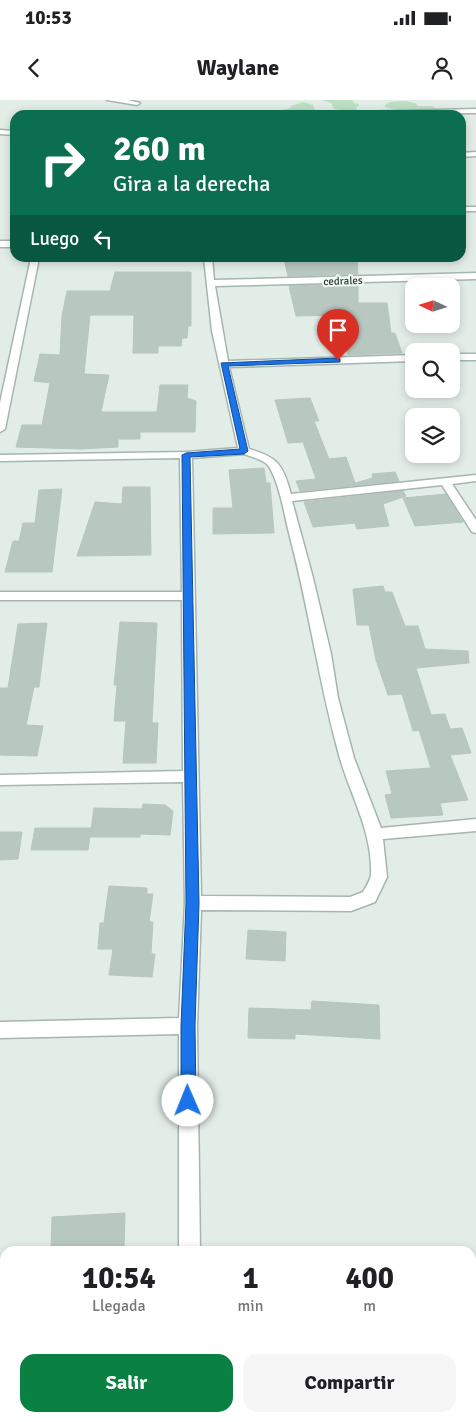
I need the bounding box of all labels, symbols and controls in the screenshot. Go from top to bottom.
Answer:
text: 10:53 [25,6,72,30]
icon: back [20,54,48,82]
text: Waylane [197,54,279,81]
icon: person [428,54,456,82]
text: 260 m [113,127,206,170]
icon: right [30,130,95,195]
text: Gira a la derecha [113,170,270,197]
icon: left [89,225,117,253]
text: Luego [30,227,79,251]
street label: cedrales [323,274,363,288]
north arrow [405,278,460,332]
map controls [405,278,460,463]
pin [317,309,359,360]
icon: arrive [324,316,352,344]
button: search [405,343,460,398]
button: layers [405,408,460,463]
position arrow [161,1074,213,1126]
text: 10:54 [82,1260,156,1297]
text: 1 [242,1260,259,1297]
text: 400 [345,1260,394,1297]
text: Llegada [92,1296,146,1316]
text: min [238,1296,263,1316]
text: m [363,1296,376,1316]
button: Salir [20,1354,233,1412]
button: Compartir [243,1354,456,1412]

